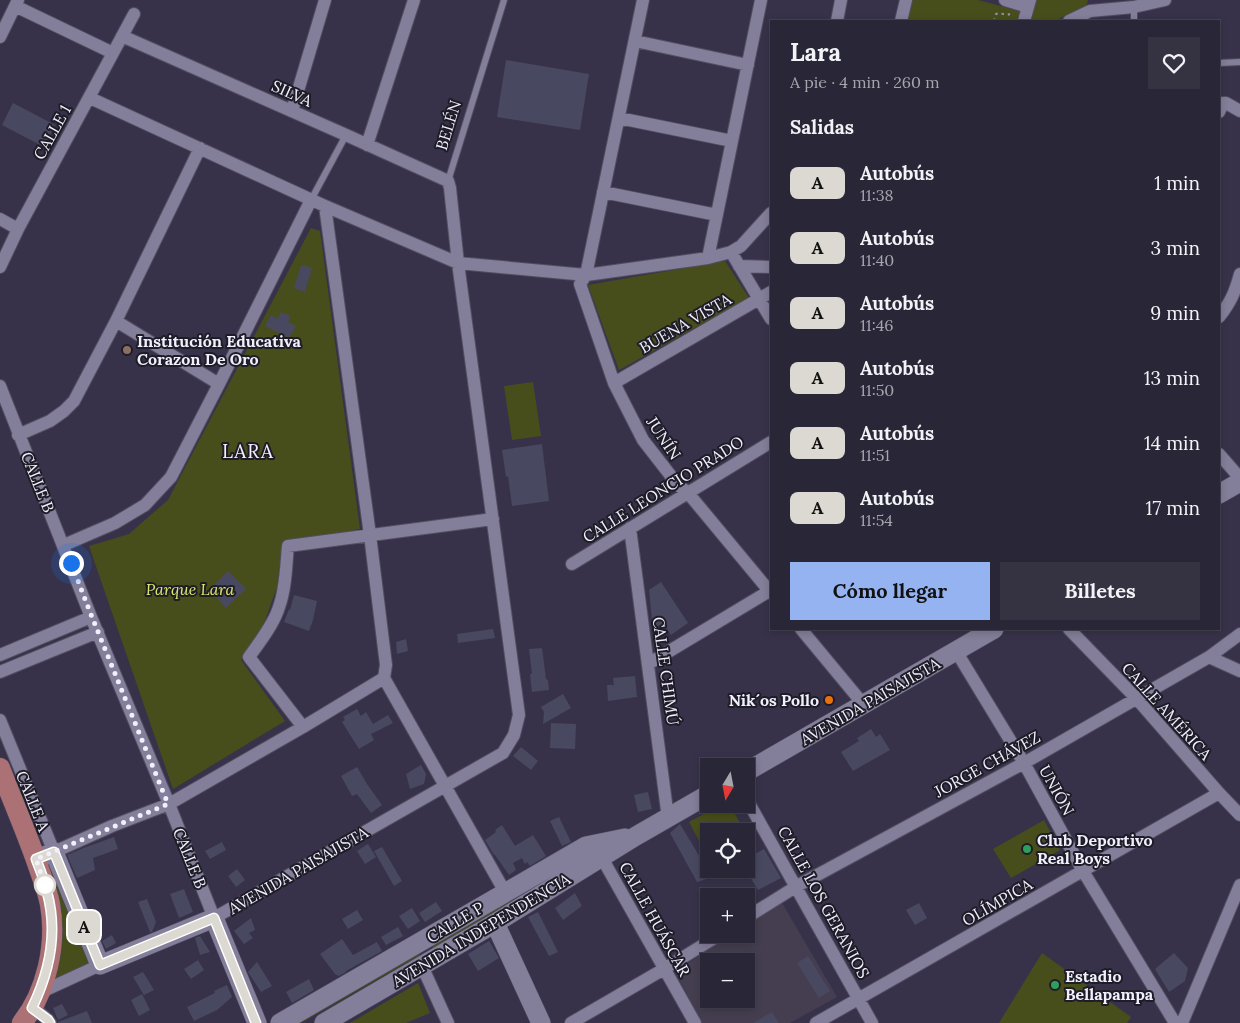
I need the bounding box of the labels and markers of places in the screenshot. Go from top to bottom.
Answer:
place label: Institución Educativa Corazon De Oro [137,331,301,369]
marker: Institución Educativa Corazon De Oro [121,344,133,356]
place label: Nik´os Pollo [729,690,819,710]
marker: Nik´os Pollo [823,694,835,706]
place label: Club Deportivo Real Boys [1037,830,1153,868]
marker: Club Deportivo Real Boys [1021,843,1033,855]
unlabelled marker [34,874,56,896]
place label: Estadio Bellapampa [1065,966,1154,1004]
marker: Estadio Bellapampa [1049,979,1061,991]

